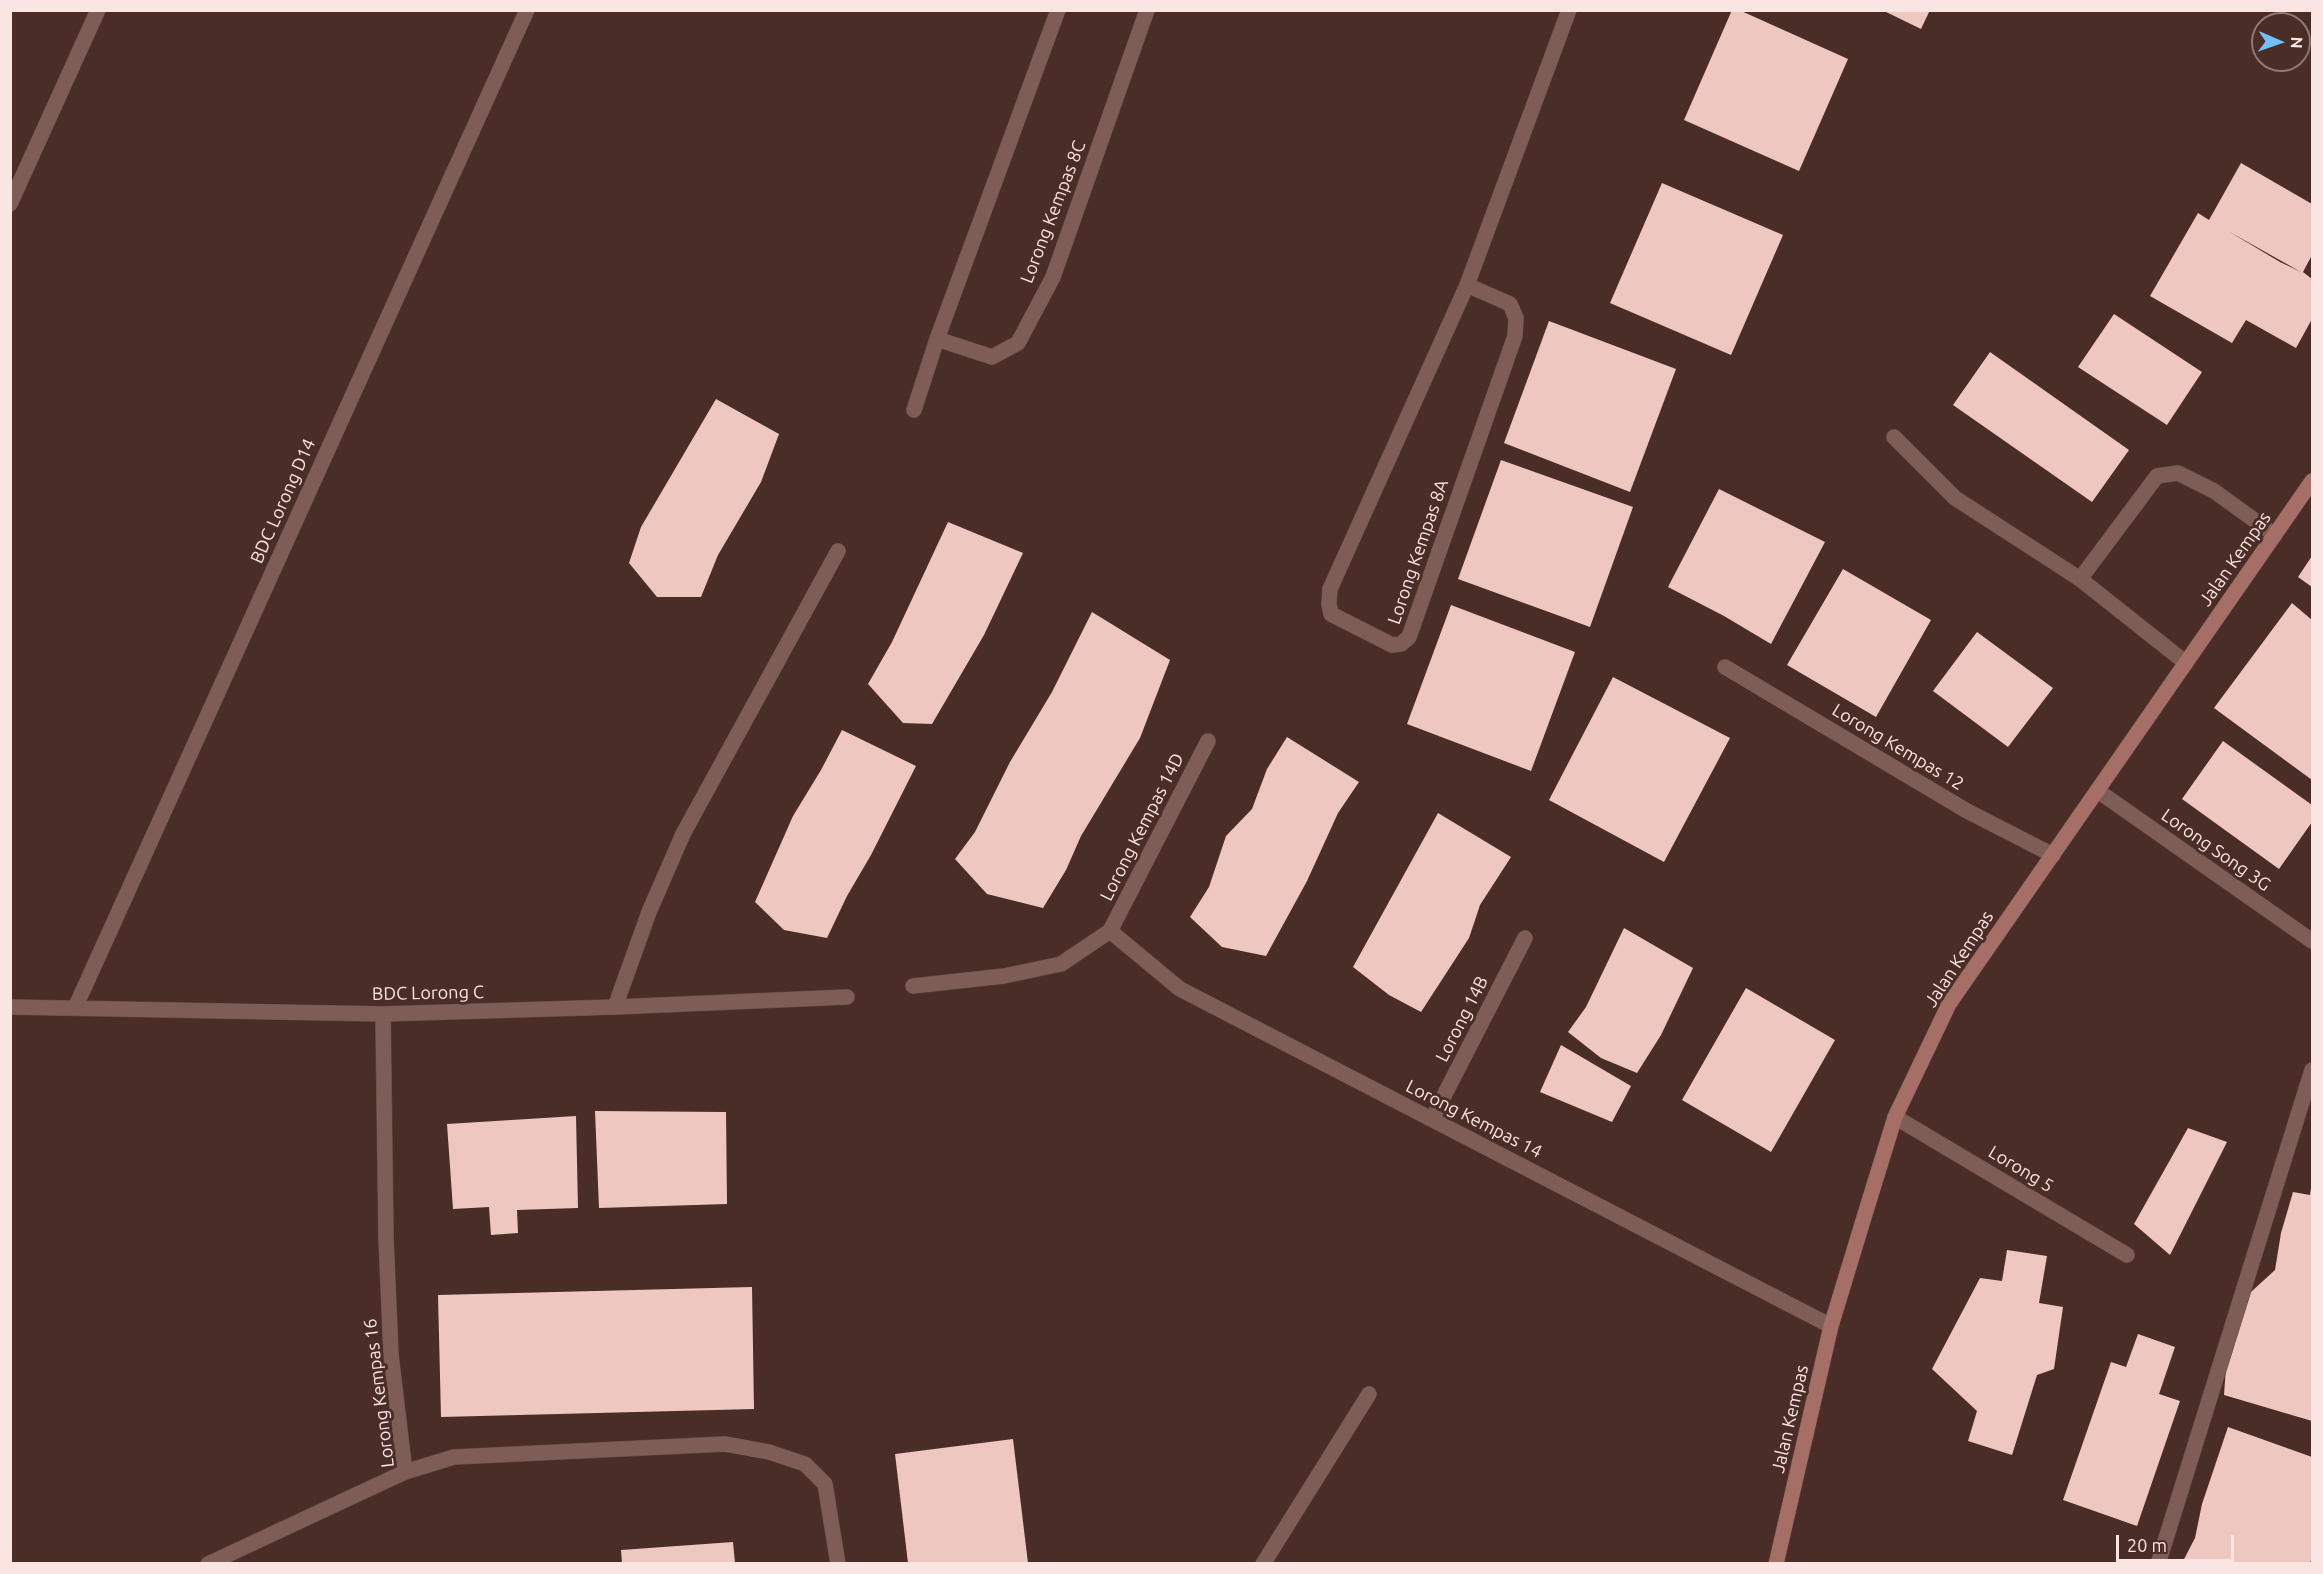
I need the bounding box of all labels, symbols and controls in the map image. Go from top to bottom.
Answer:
north arrow [2251,12,2311,72]
text: N [2288,36,2306,49]
street label: Lorong Kempas 8C [1016,138,1090,286]
street label: BDC Lorong D14 [246,435,320,567]
street label: Lorong Kempas 8A [1383,477,1453,627]
street label: Jalan Kempas [2195,508,2275,610]
street label: Lorong Kempas 12 [1828,699,1968,795]
street label: Lorong Kempas 14D [1095,750,1189,904]
street label: Lorong Song 3G [2157,804,2275,896]
street label: Jalan Kempas [1920,907,1998,1011]
street label: Lorong 14B [1431,972,1493,1066]
street label: BDC Lorong C [372,981,484,1005]
street label: Lorong Kempas 14 [1402,1075,1546,1163]
street label: Lorong 5 [1985,1141,2057,1197]
street label: Lorong Kempas 16 [359,1317,399,1469]
street label: Jalan Kempas [1767,1363,1813,1475]
scale bar [2119,1523,2238,1561]
text: 20 m [2127,1535,2167,1555]

